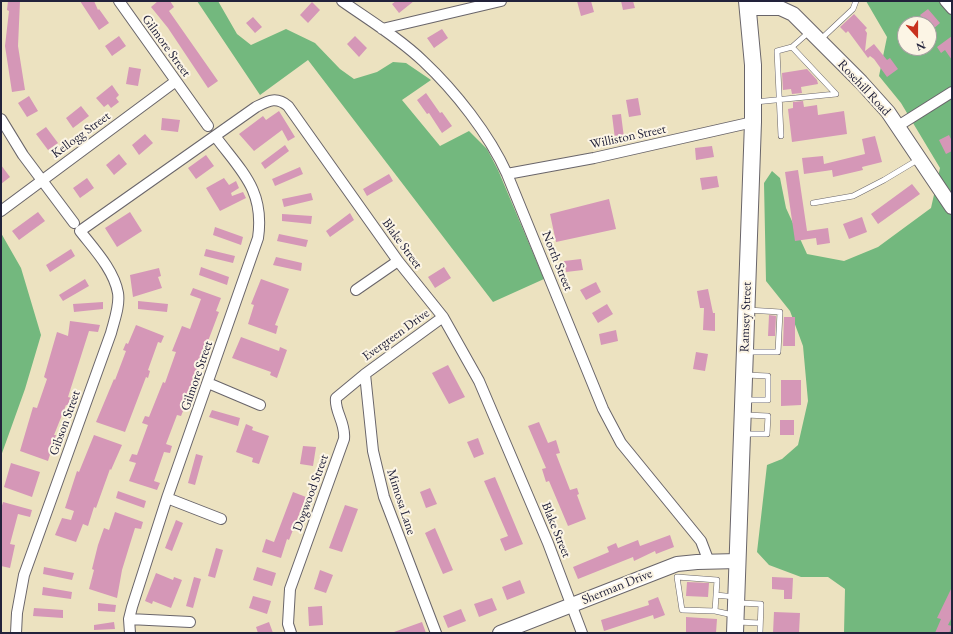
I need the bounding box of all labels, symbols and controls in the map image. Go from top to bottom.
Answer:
street label: Gilmore Street [138,12,194,80]
north arrow [897,16,937,56]
text: N [914,38,928,54]
street label: Rosehill Road [834,57,894,119]
street label: Kellogg Street [48,108,114,162]
street label: Williston Street [589,121,667,153]
street label: Blake Street [379,216,425,272]
street label: North Street [538,229,576,293]
street label: Ramsey Street [737,281,755,353]
street label: Evergreen Drive [359,305,433,365]
street label: Gilmore Street [178,339,216,413]
street label: Gibson Street [46,388,84,458]
street label: Dogwood Street [290,452,332,534]
street label: Mimosa Lane [383,467,419,537]
street label: Blake Street [538,500,574,560]
street label: Sherman Drive [579,566,655,608]

